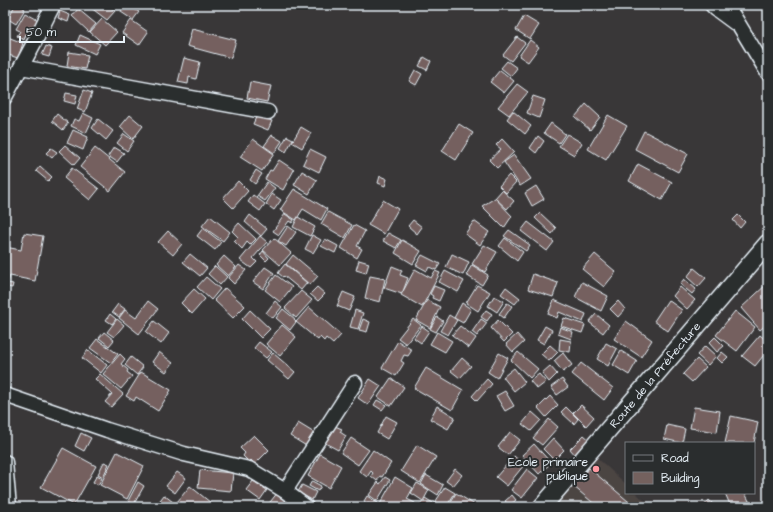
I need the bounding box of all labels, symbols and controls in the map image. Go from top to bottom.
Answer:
scale bar [20,18,124,44]
text: 50 m [26,24,57,41]
street label: Route de la Préfecture [606,318,705,432]
legend [625,442,755,494]
text: Road [661,450,689,467]
place label: Ecole primaire publique [508,454,589,485]
marker: Ecole primaire publique [591,464,601,474]
text: Building [661,470,699,488]

